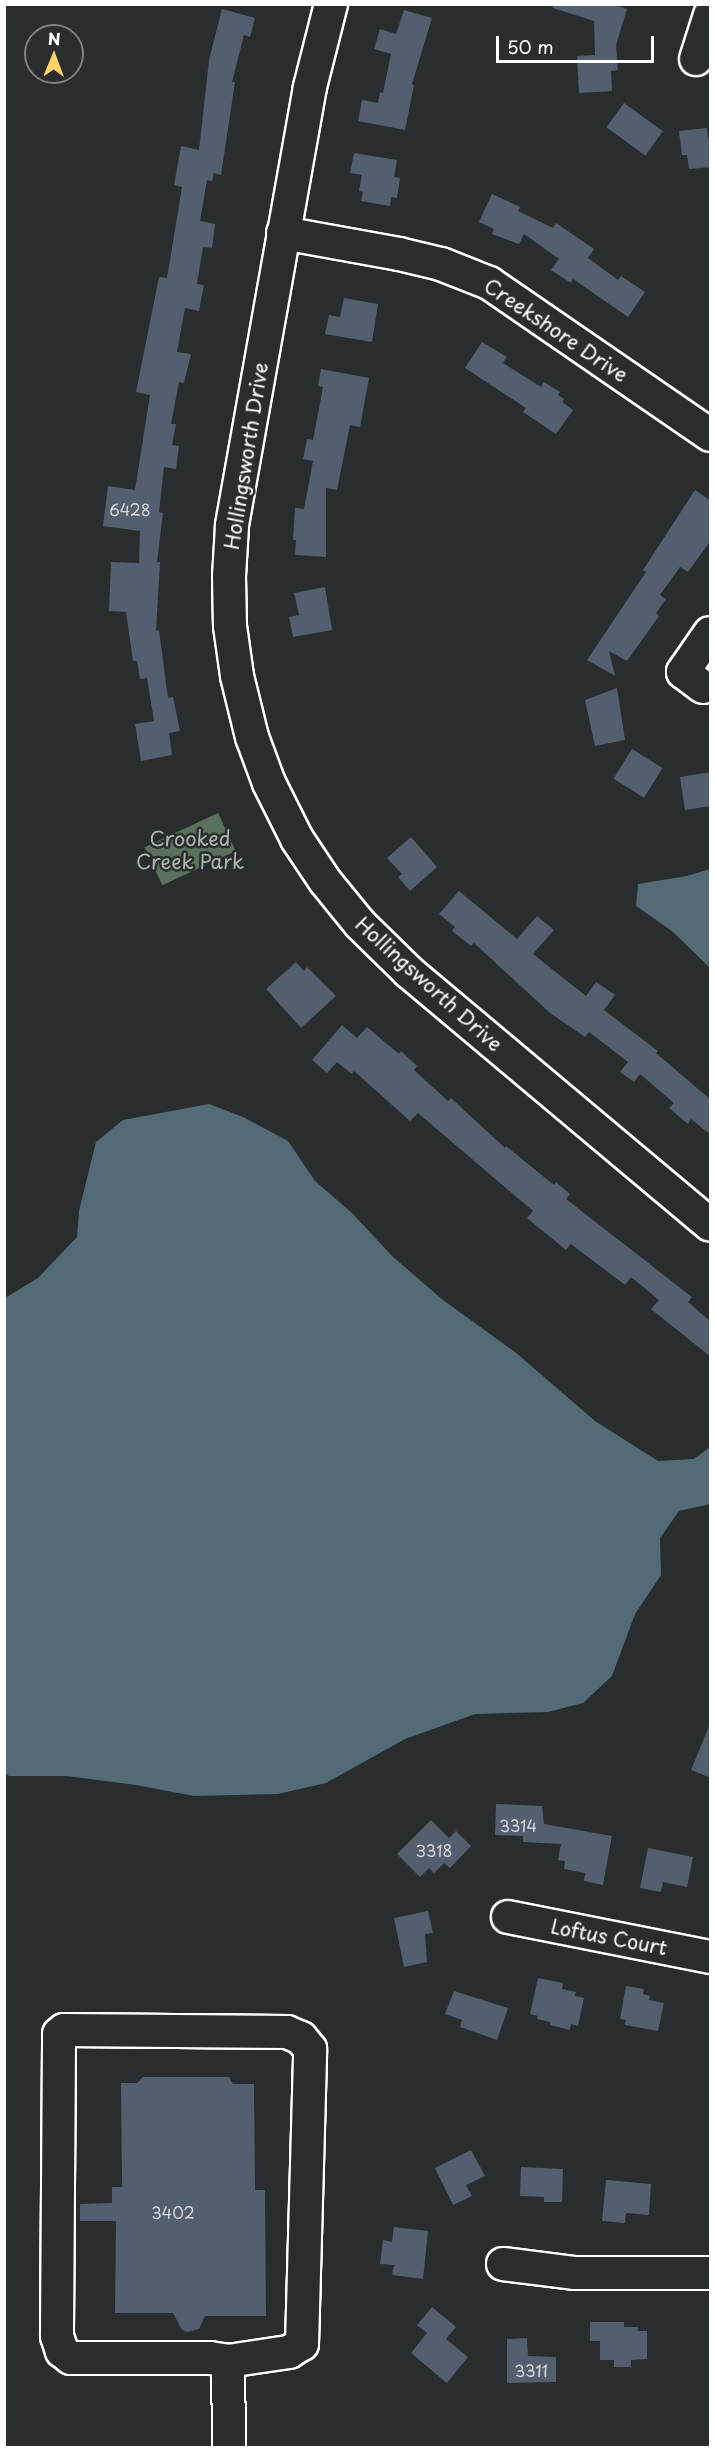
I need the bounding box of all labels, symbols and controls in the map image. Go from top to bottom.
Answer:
north arrow [24,24,84,84]
scale bar [499,24,656,62]
text: N [48,26,61,50]
text: 50 m [507,33,554,60]
street label: Creekshore Drive [480,273,632,387]
street label: Hollingsworth Drive [219,361,273,551]
house number: 6428 [109,499,151,519]
park label: Crooked Creek Park [135,826,245,873]
street label: Hollingsworth Drive [351,912,507,1056]
house number: 3314 [499,1815,537,1835]
house number: 3318 [416,1840,452,1860]
street label: Loftus Court [548,1914,670,1960]
house number: 3402 [151,2202,195,2222]
house number: 3311 [514,2360,548,2380]

